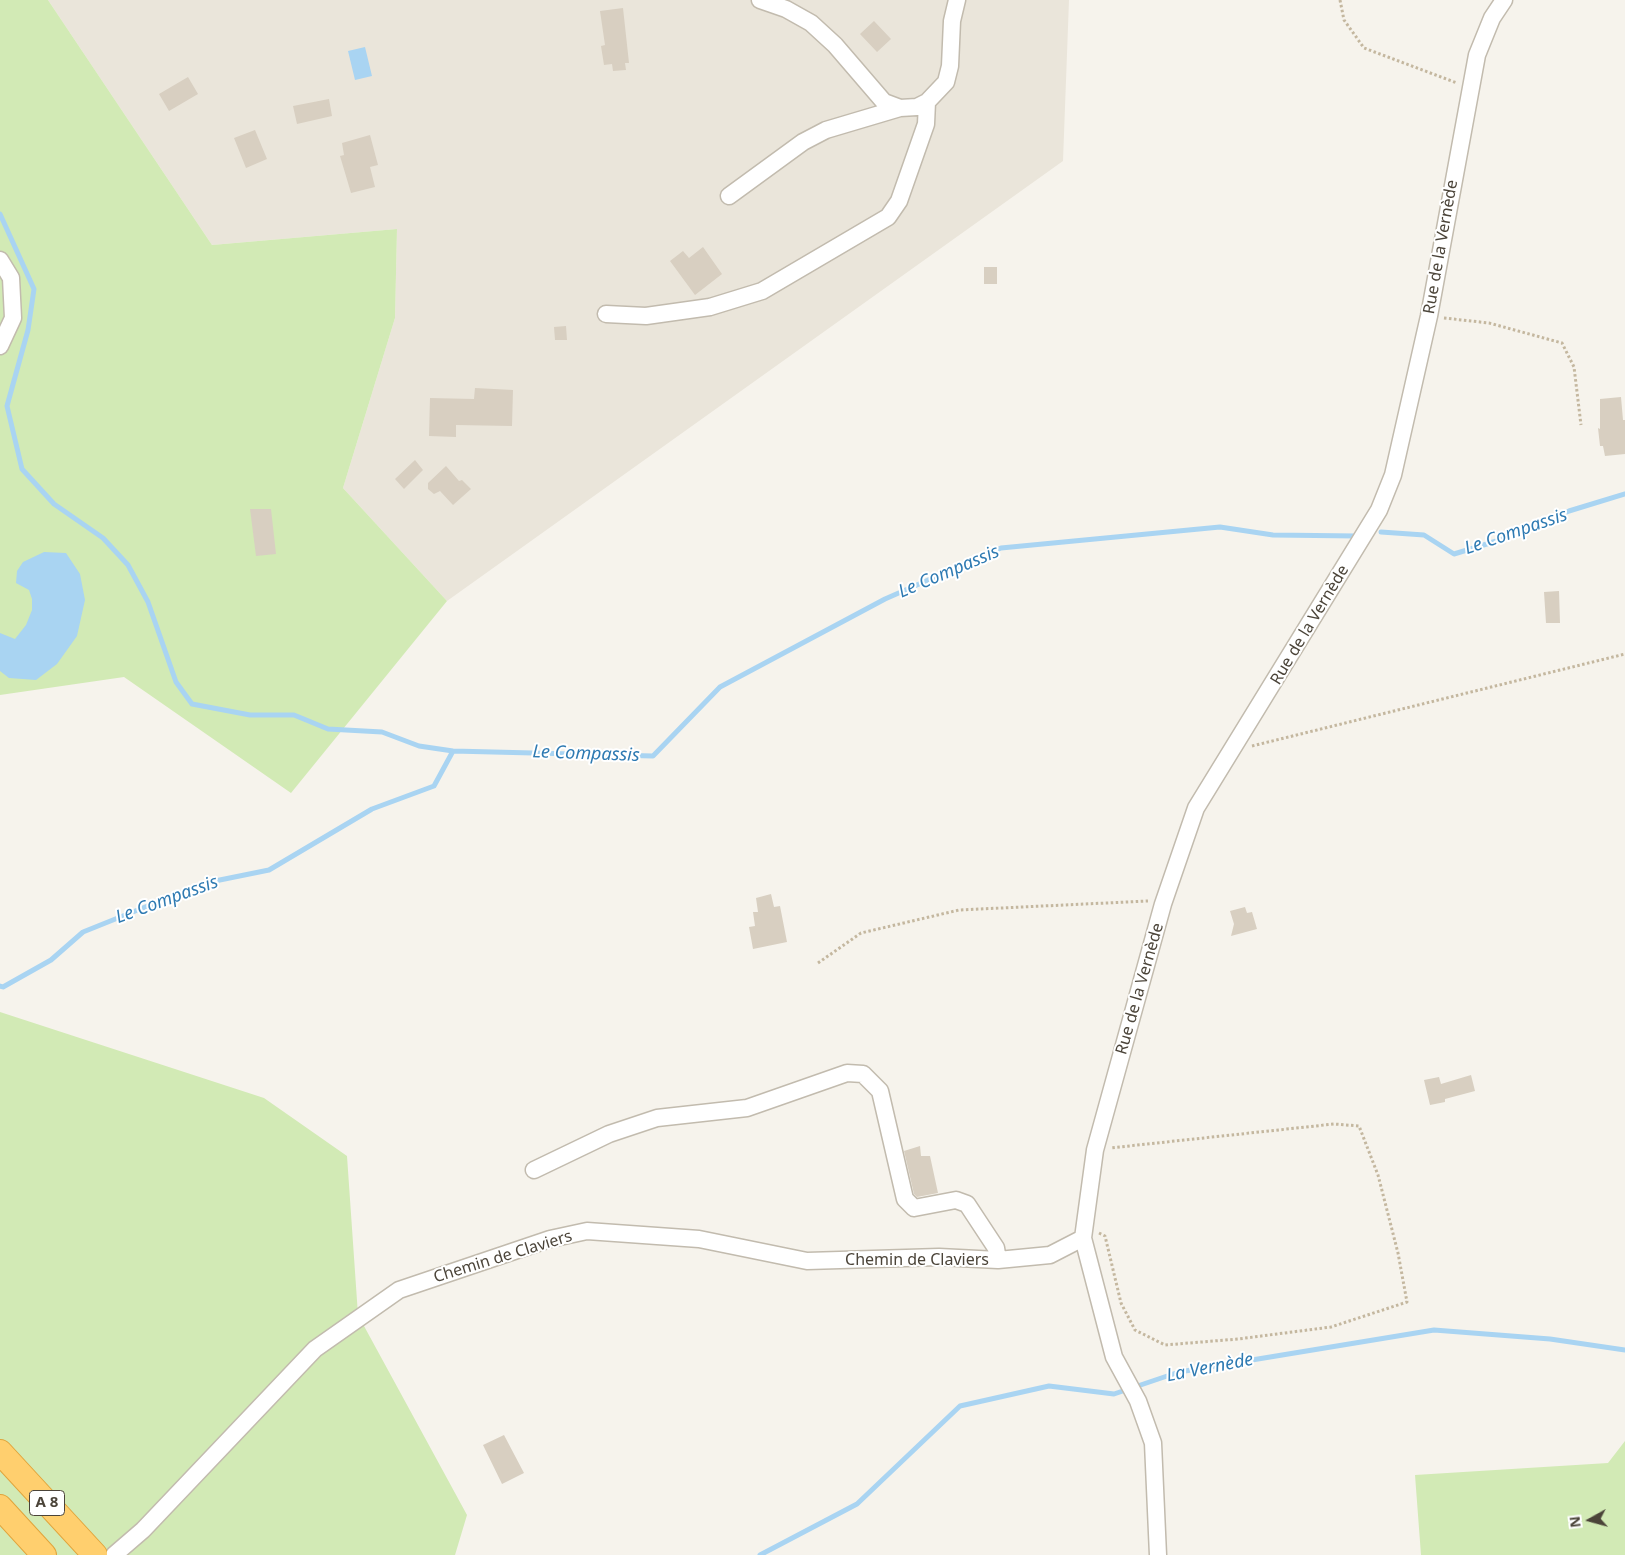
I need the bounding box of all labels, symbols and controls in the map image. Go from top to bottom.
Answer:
street label: Rue de la Vernède [1420,178,1462,316]
water label: Le Compassis [1462,504,1570,560]
water label: Le Compassis [895,541,1003,603]
street label: Rue de la Vernède [1267,562,1353,688]
water label: Le Compassis [532,741,640,767]
water label: Le Compassis [113,871,221,929]
street label: Rue de la Vernède [1112,921,1168,1057]
street label: Chemin de Claviers [431,1227,575,1287]
street label: Chemin de Claviers [845,1250,989,1270]
water label: La Vernède [1165,1349,1255,1387]
road number: A 8 [30,1490,64,1516]
north arrow [1565,1495,1615,1545]
text: N [1564,1515,1585,1529]

